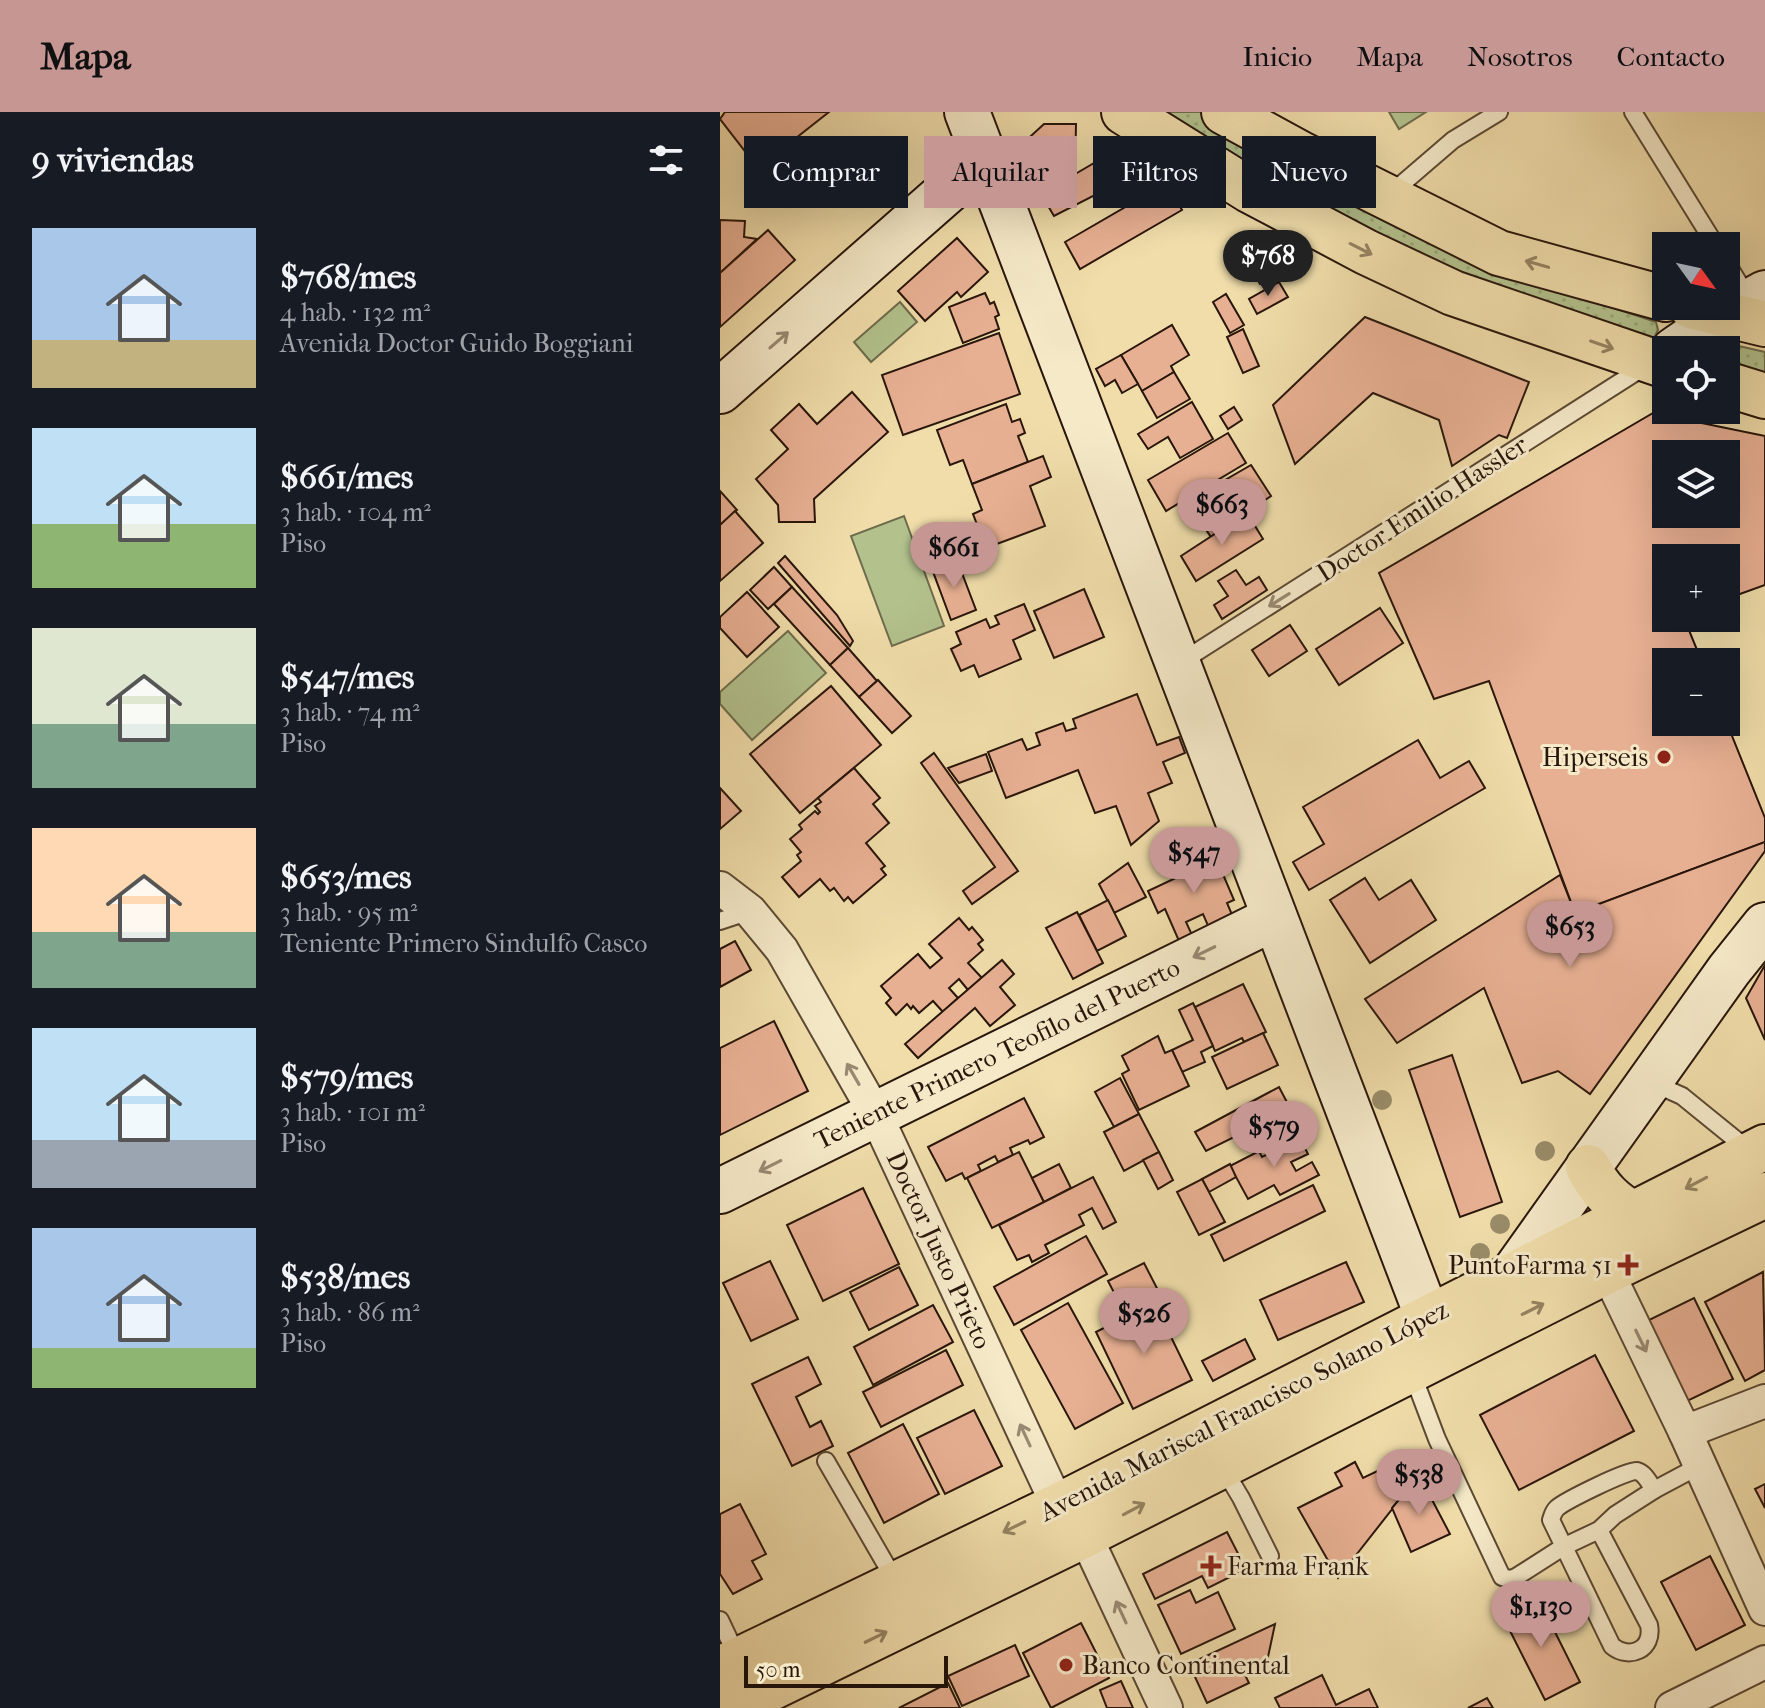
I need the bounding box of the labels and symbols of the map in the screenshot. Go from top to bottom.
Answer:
pin: $768 [1221,230,1315,298]
north arrow [1652,232,1740,320]
one-way arrow [1348,241,1372,257]
one-way arrow [1524,255,1550,270]
one-way arrow [768,331,788,349]
one-way arrow [1589,338,1614,353]
street label: Doctor Emilio Hassler [1311,429,1533,589]
pin: $663 [1175,479,1269,547]
pin: $661 [907,522,1001,590]
one-way arrow [1268,592,1291,608]
place label: Hiperseis [1542,742,1648,773]
marker: Hiperseis [1655,748,1673,766]
pin: $547 [1147,827,1241,895]
pin: $653 [1523,901,1617,969]
one-way arrow [1193,945,1217,960]
street label: Teniente Primero Teofilo del Puerto [809,952,1185,1156]
one-way arrow [845,1063,861,1086]
pin: $579 [1227,1101,1321,1169]
street label: Doctor Justo Prieto [880,1146,998,1354]
one-way arrow [758,1158,782,1174]
one-way arrow [1684,1176,1708,1192]
place label: PuntoFarma 51 [1448,1250,1612,1281]
marker: PuntoFarma 51 [1619,1256,1637,1274]
pin: $526 [1097,1288,1191,1356]
street label: Avenida Mariscal Francisco Solano López [1034,1294,1453,1528]
one-way arrow [1521,1301,1545,1316]
one-way arrow [1634,1329,1649,1353]
one-way arrow [1017,1424,1032,1448]
pin: $538 [1372,1449,1466,1517]
one-way arrow [1122,1501,1145,1517]
one-way arrow [1002,1520,1026,1535]
place label: Farma Frank [1227,1551,1369,1582]
marker: Farma Frank [1202,1557,1220,1575]
pin: $1,130 [1476,1581,1606,1649]
one-way arrow [1113,1600,1128,1624]
one-way arrow [863,1629,887,1644]
place label: Banco Continental [1082,1650,1290,1681]
scale bar [744,1652,948,1688]
marker: Banco Continental [1057,1656,1075,1674]

